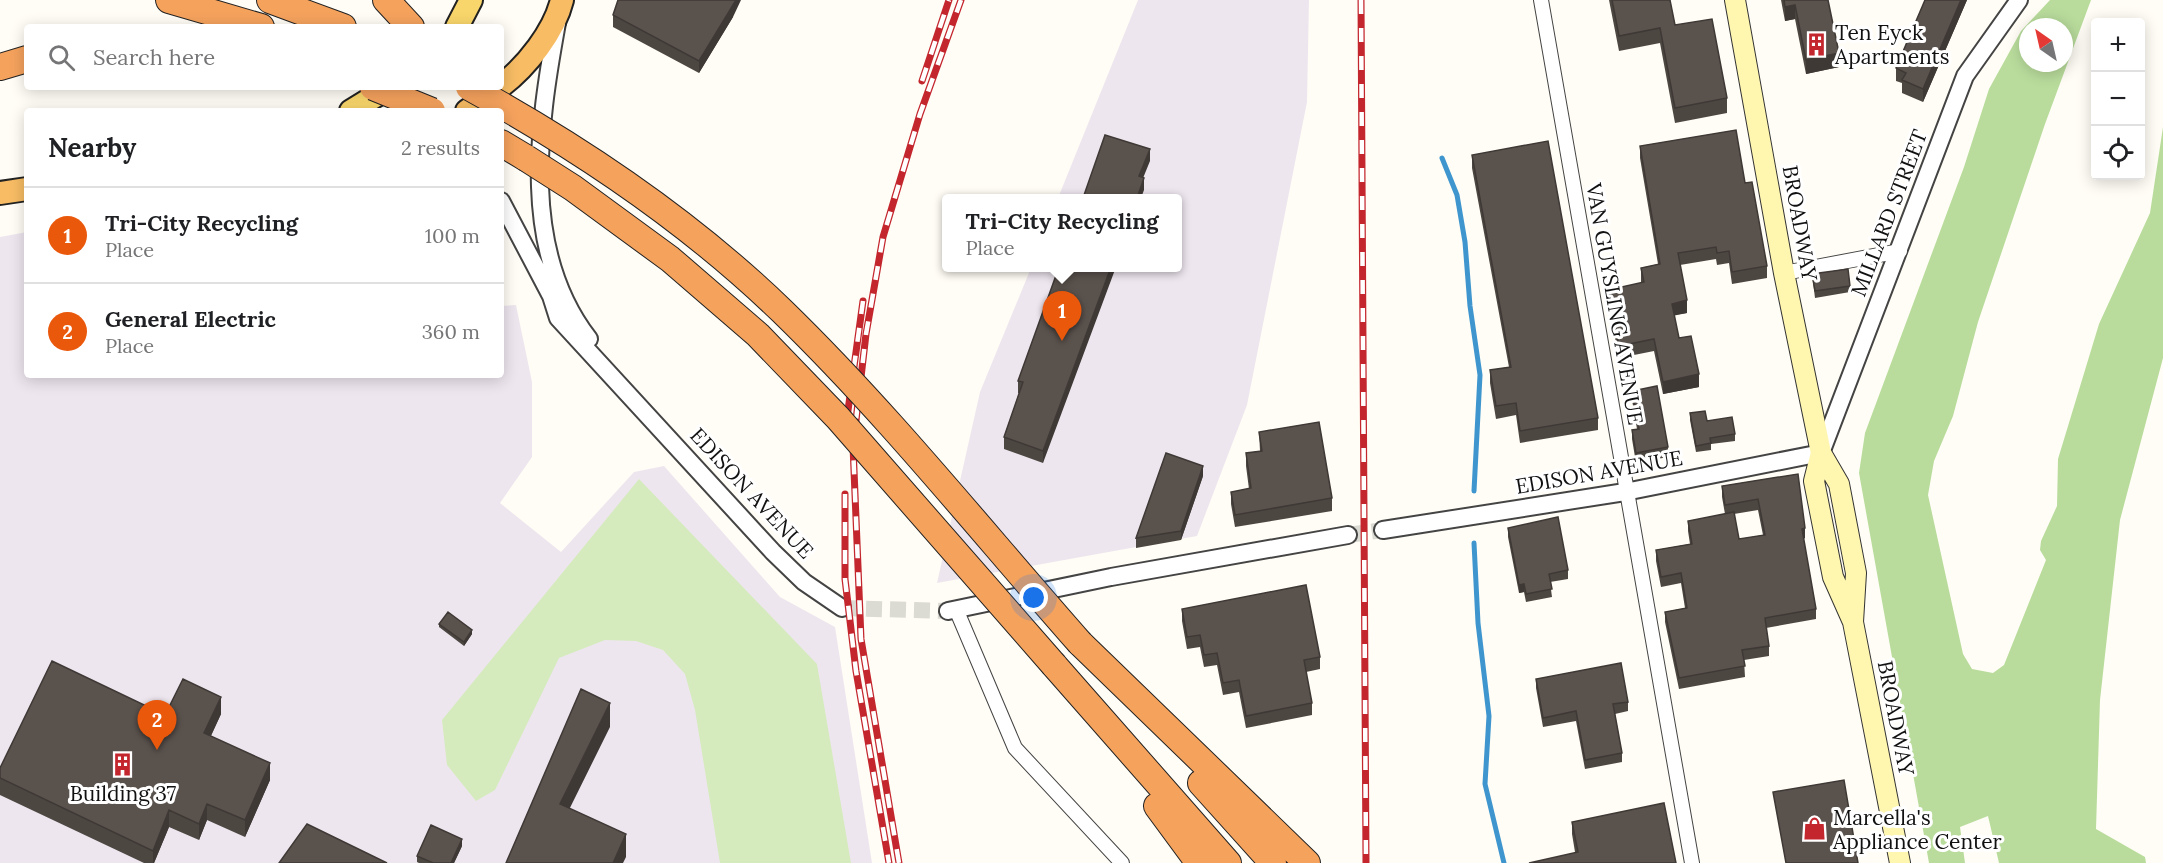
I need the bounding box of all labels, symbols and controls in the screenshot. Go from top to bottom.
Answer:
north arrow [2019,18,2073,72]
map controls [2091,18,2145,180]
button: + [2091,18,2145,72]
place label: Ten Eyck Apartments [1834,19,1949,70]
search box [24,24,504,90]
building icon: Ten Eyck Apartments [1804,31,1830,57]
icon: search [45,41,78,74]
text: Search here [93,43,215,71]
button: − [2091,72,2145,126]
street label: MILLARD STREET [1845,126,1933,300]
button: locate [2091,126,2145,180]
text: Nearby [48,131,136,164]
text: 2 results [401,135,480,160]
street label: BROADWAY [1777,163,1824,283]
street label: VAN GUYSLING AVENUE [1580,180,1650,427]
popup [942,194,1182,272]
text: Tri-City Recycling [965,207,1159,235]
text: Tri-City Recycling [105,209,298,237]
text: 1 [63,223,72,248]
text: 100 m [425,223,480,248]
text: Place [965,235,1015,260]
text: Place [105,237,154,262]
pin: 1 [1042,292,1082,341]
text: General Electric [105,305,276,333]
text: 2 [62,319,73,344]
text: 360 m [422,319,480,344]
text: Place [105,333,154,358]
street label: EDISON AVENUE [684,422,820,564]
street label: EDISON AVENUE [1513,444,1685,500]
your location [1019,583,1048,612]
street label: BROADWAY [1872,658,1921,779]
pin: 2 [138,700,176,750]
building icon: Building 37 [110,752,136,778]
place label: Building 37 [70,780,176,807]
place label: Marcella's Appliance Center [1832,804,2002,855]
shop icon: Marcella's Appliance Center [1802,816,1828,842]

